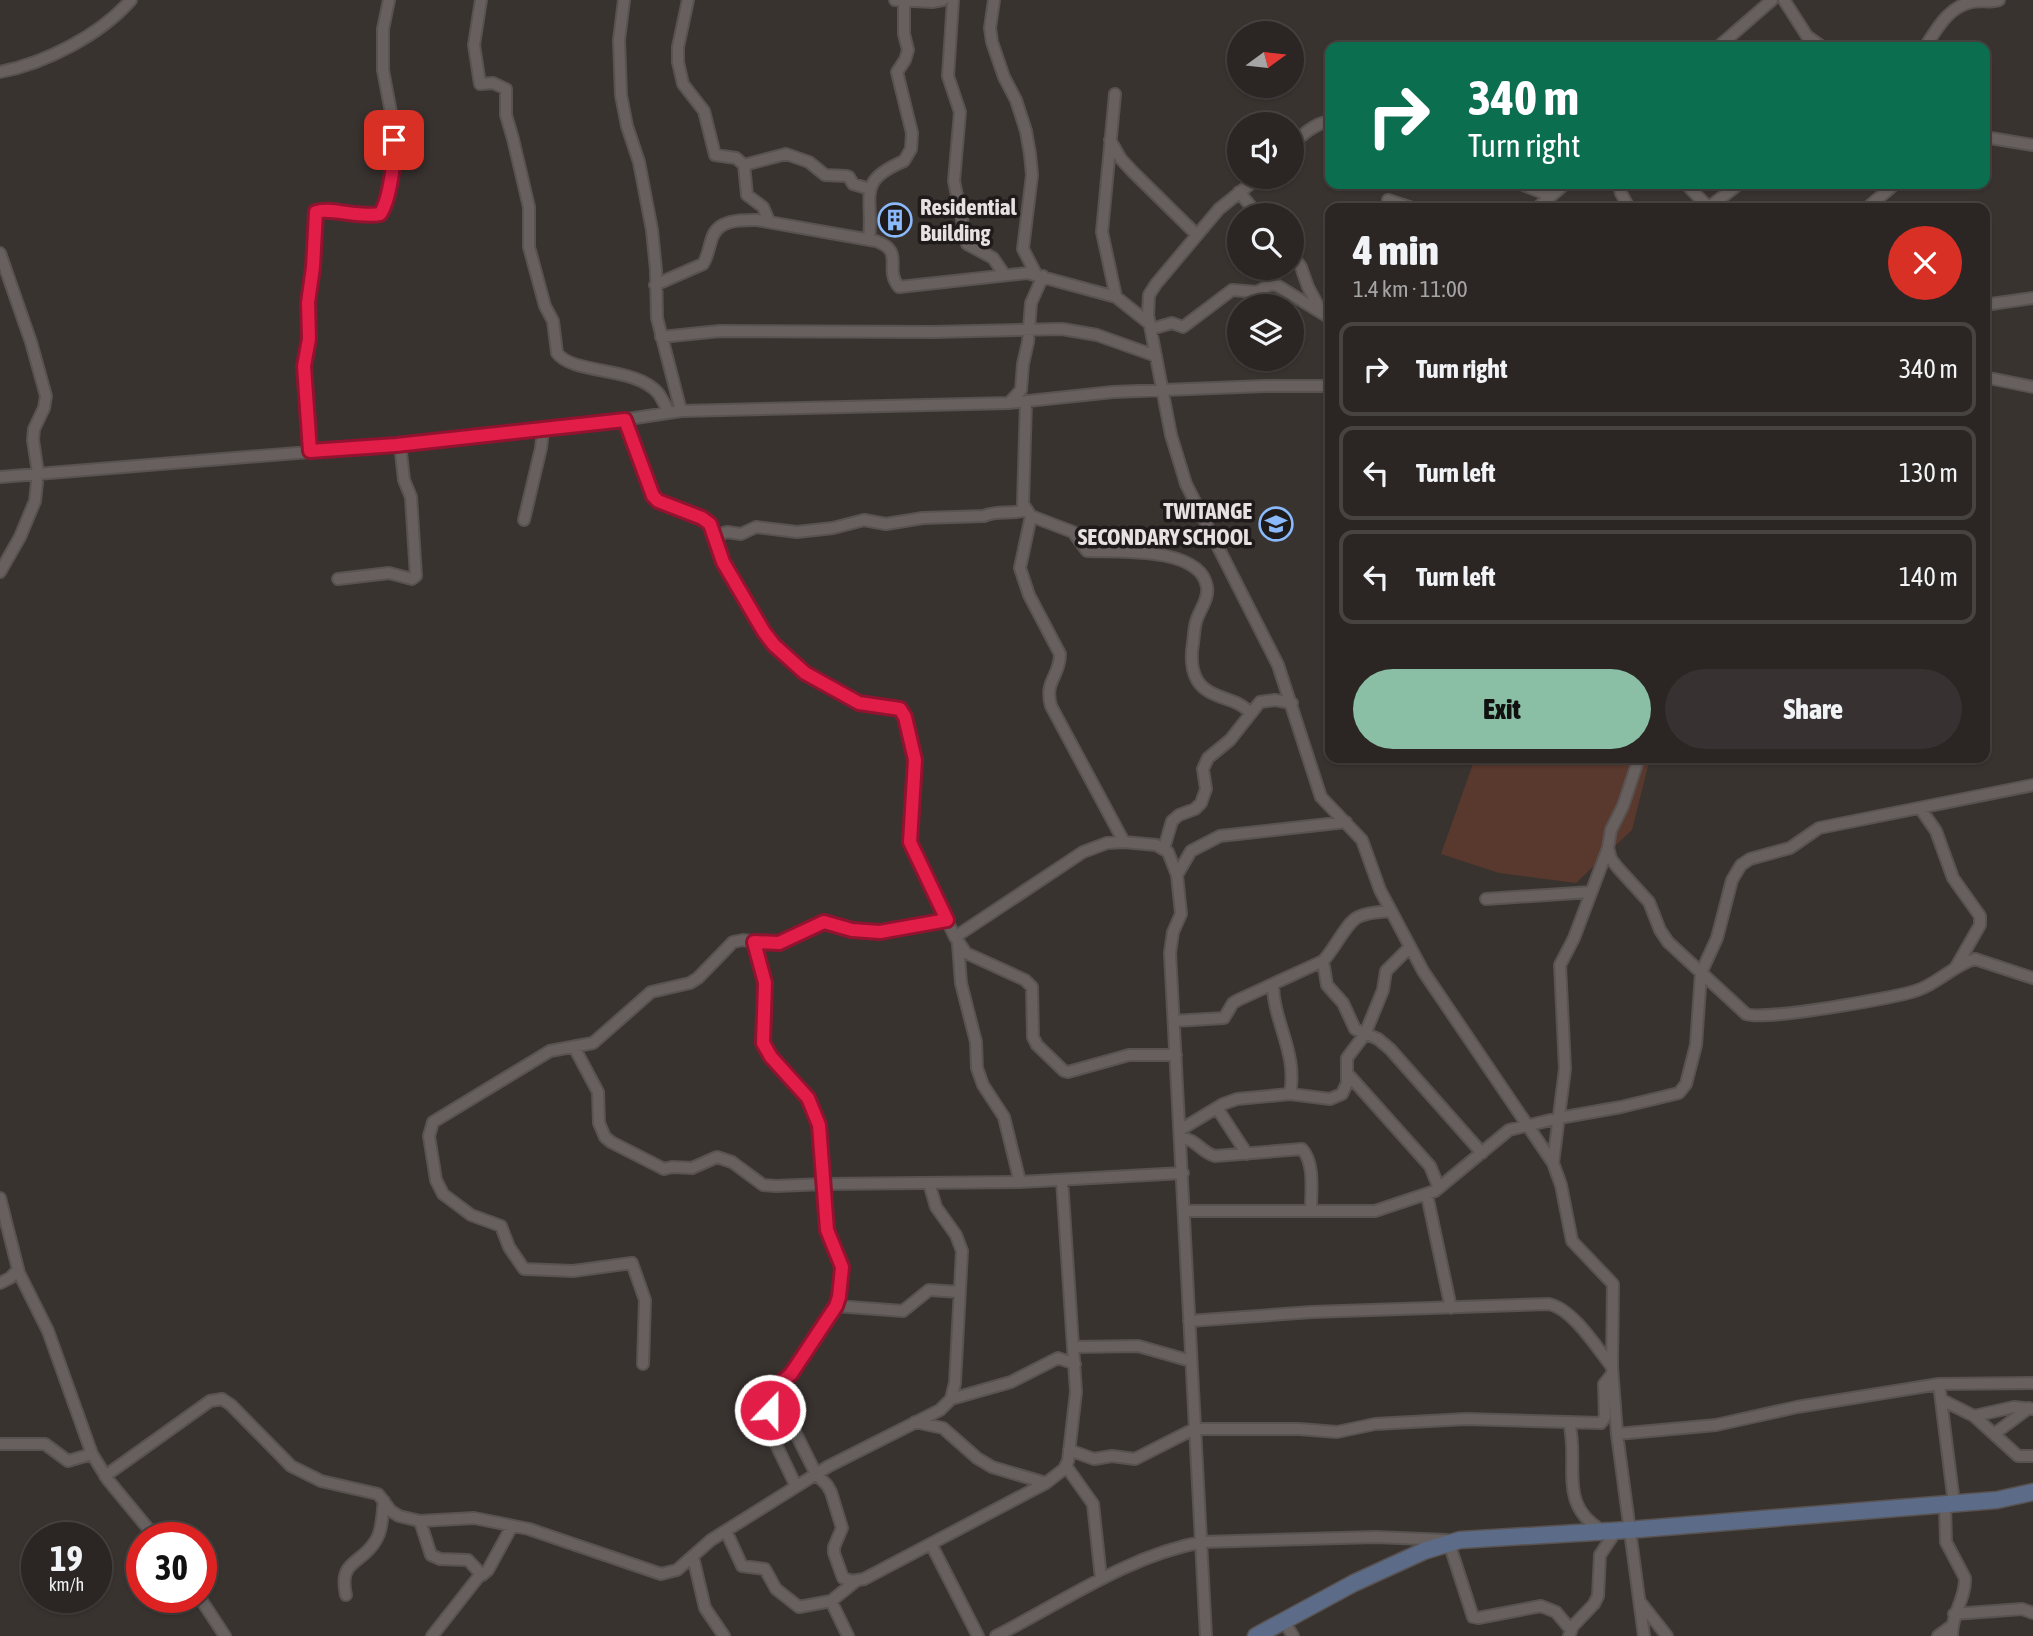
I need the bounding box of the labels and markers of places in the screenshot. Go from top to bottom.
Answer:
pin [364,110,424,170]
place label: Residential Building [920,194,1017,246]
building icon: Residential Building [876,201,914,239]
place label: TWITANGE SECONDARY SCHOOL [1078,498,1252,550]
school or university icon: TWITANGE SECONDARY SCHOOL [1257,505,1295,543]

